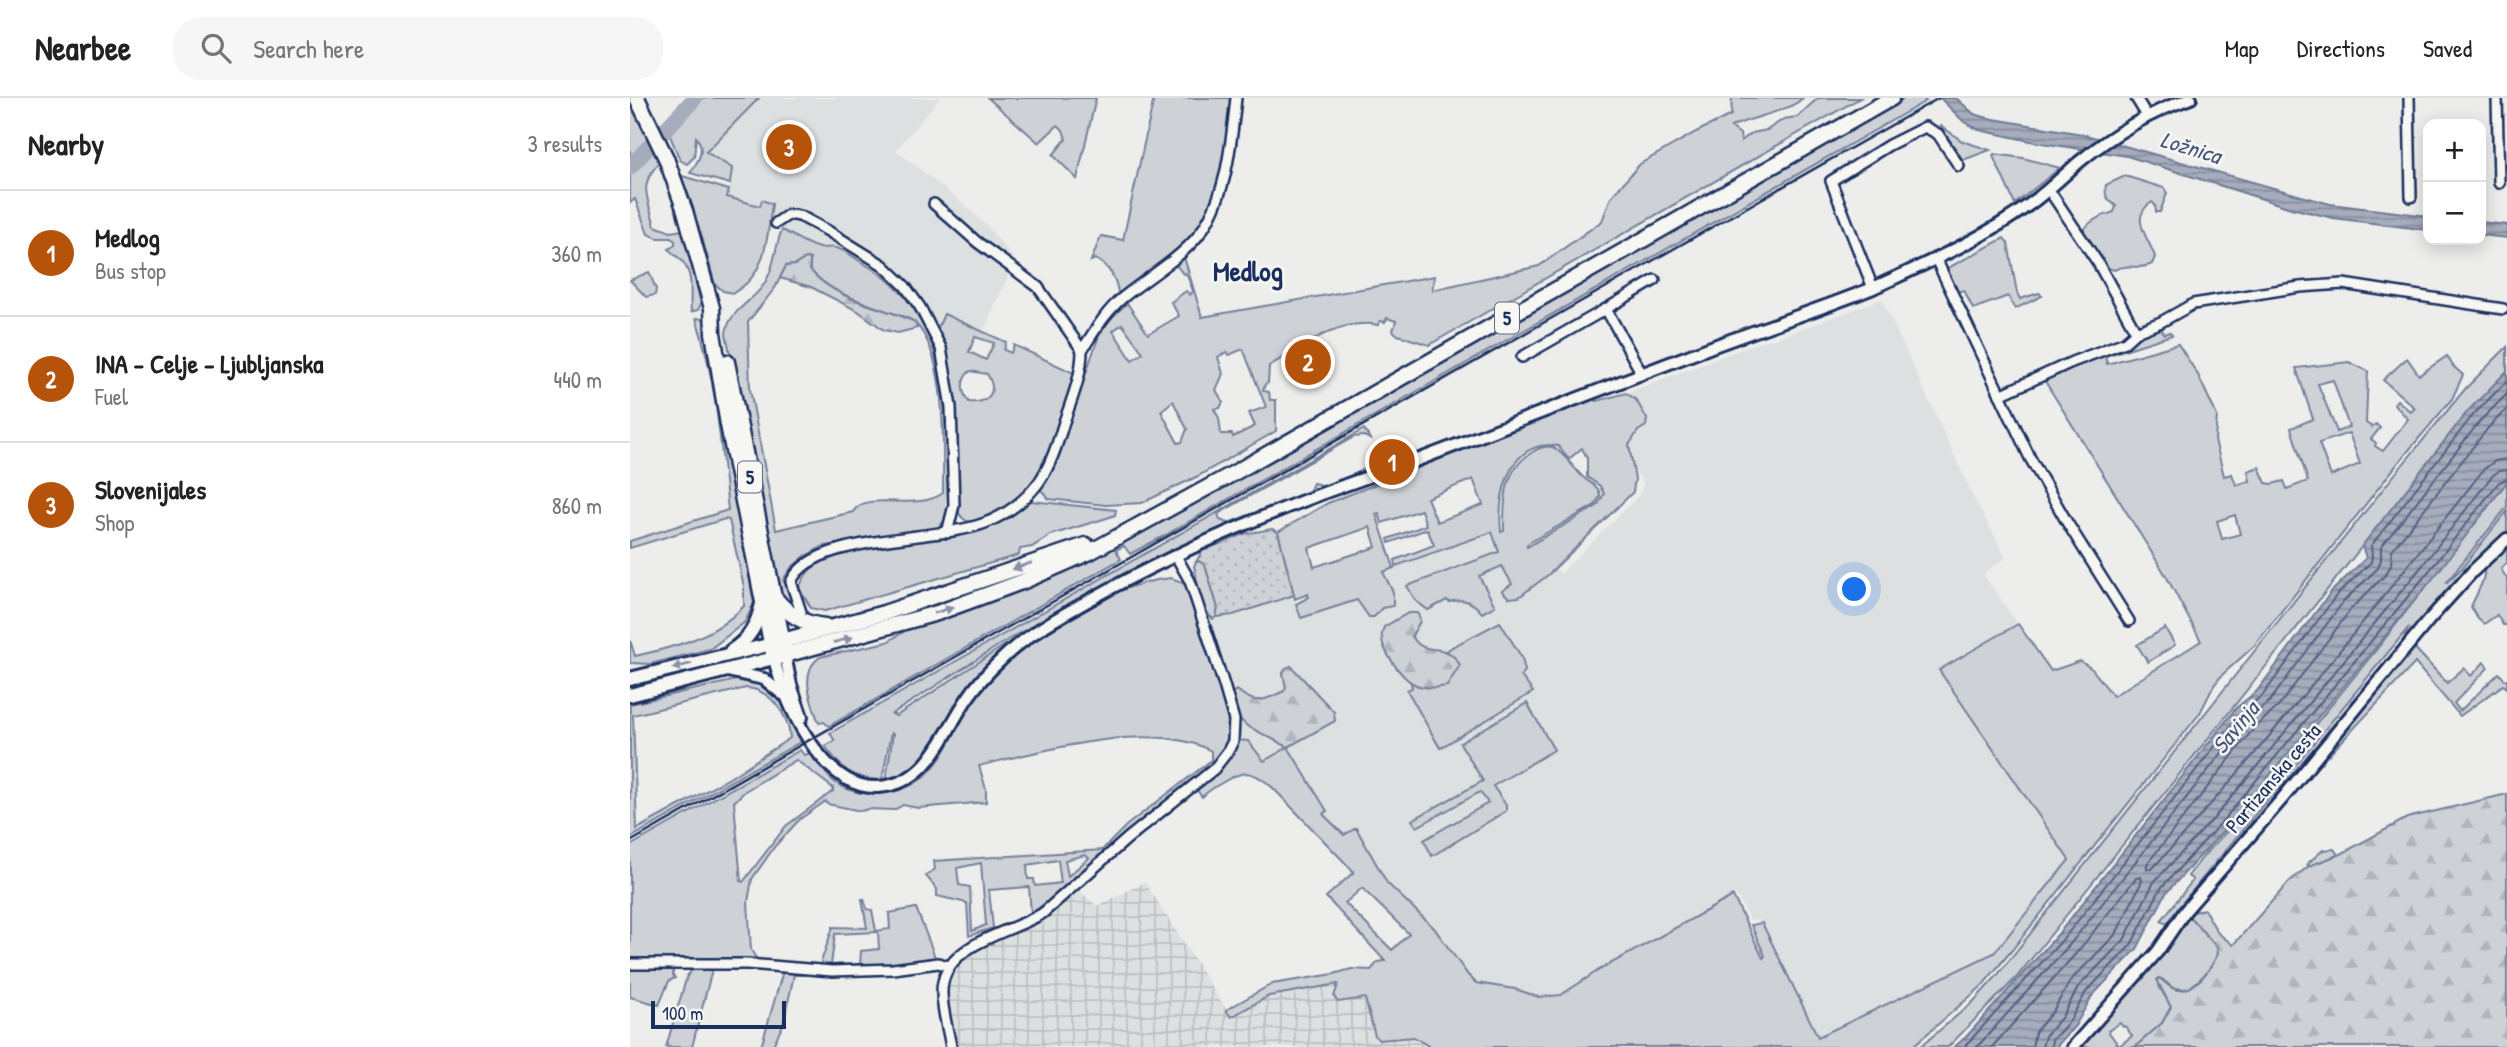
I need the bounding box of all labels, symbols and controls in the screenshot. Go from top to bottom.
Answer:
search box [173,17,663,80]
text: Nearbee [35,26,131,70]
icon: search [197,29,235,67]
text: Search here [253,31,364,66]
text: Map [2225,32,2259,64]
text: Directions [2297,32,2385,64]
text: Saved [2423,32,2472,64]
map controls [2423,119,2486,245]
button: + [2423,119,2486,182]
pin: 3 [766,121,812,173]
water label: Ložnica [2157,123,2227,171]
text: Nearby [28,124,104,164]
text: 3 results [527,128,602,159]
button: − [2423,182,2486,245]
text: Medlog [95,220,160,255]
text: 1 [47,238,55,269]
text: 360 m [551,238,602,269]
district label: Medlog [1213,252,1283,291]
text: Bus stop [95,255,166,286]
road number: 5 [1495,302,1519,333]
pin: 2 [1285,336,1331,388]
text: INA - Celje - Ljubljanska [95,346,323,381]
text: 2 [46,364,56,395]
text: 440 m [554,364,602,395]
text: Fuel [95,381,128,412]
pin: 1 [1369,436,1415,488]
road number: 5 [738,462,762,492]
text: Slovenijales [95,472,206,507]
text: 3 [46,490,56,521]
text: 860 m [552,490,602,521]
text: Shop [95,507,134,538]
one-way arrow [1011,562,1032,572]
your location [1837,572,1871,606]
one-way arrow [934,604,955,615]
one-way arrow [832,635,853,645]
one-way arrow [671,661,693,672]
water label: Savinja [2204,693,2267,760]
street label: Partizanska cesta [2219,717,2327,839]
scale bar [651,998,786,1030]
text: 100 m [662,1000,703,1026]

